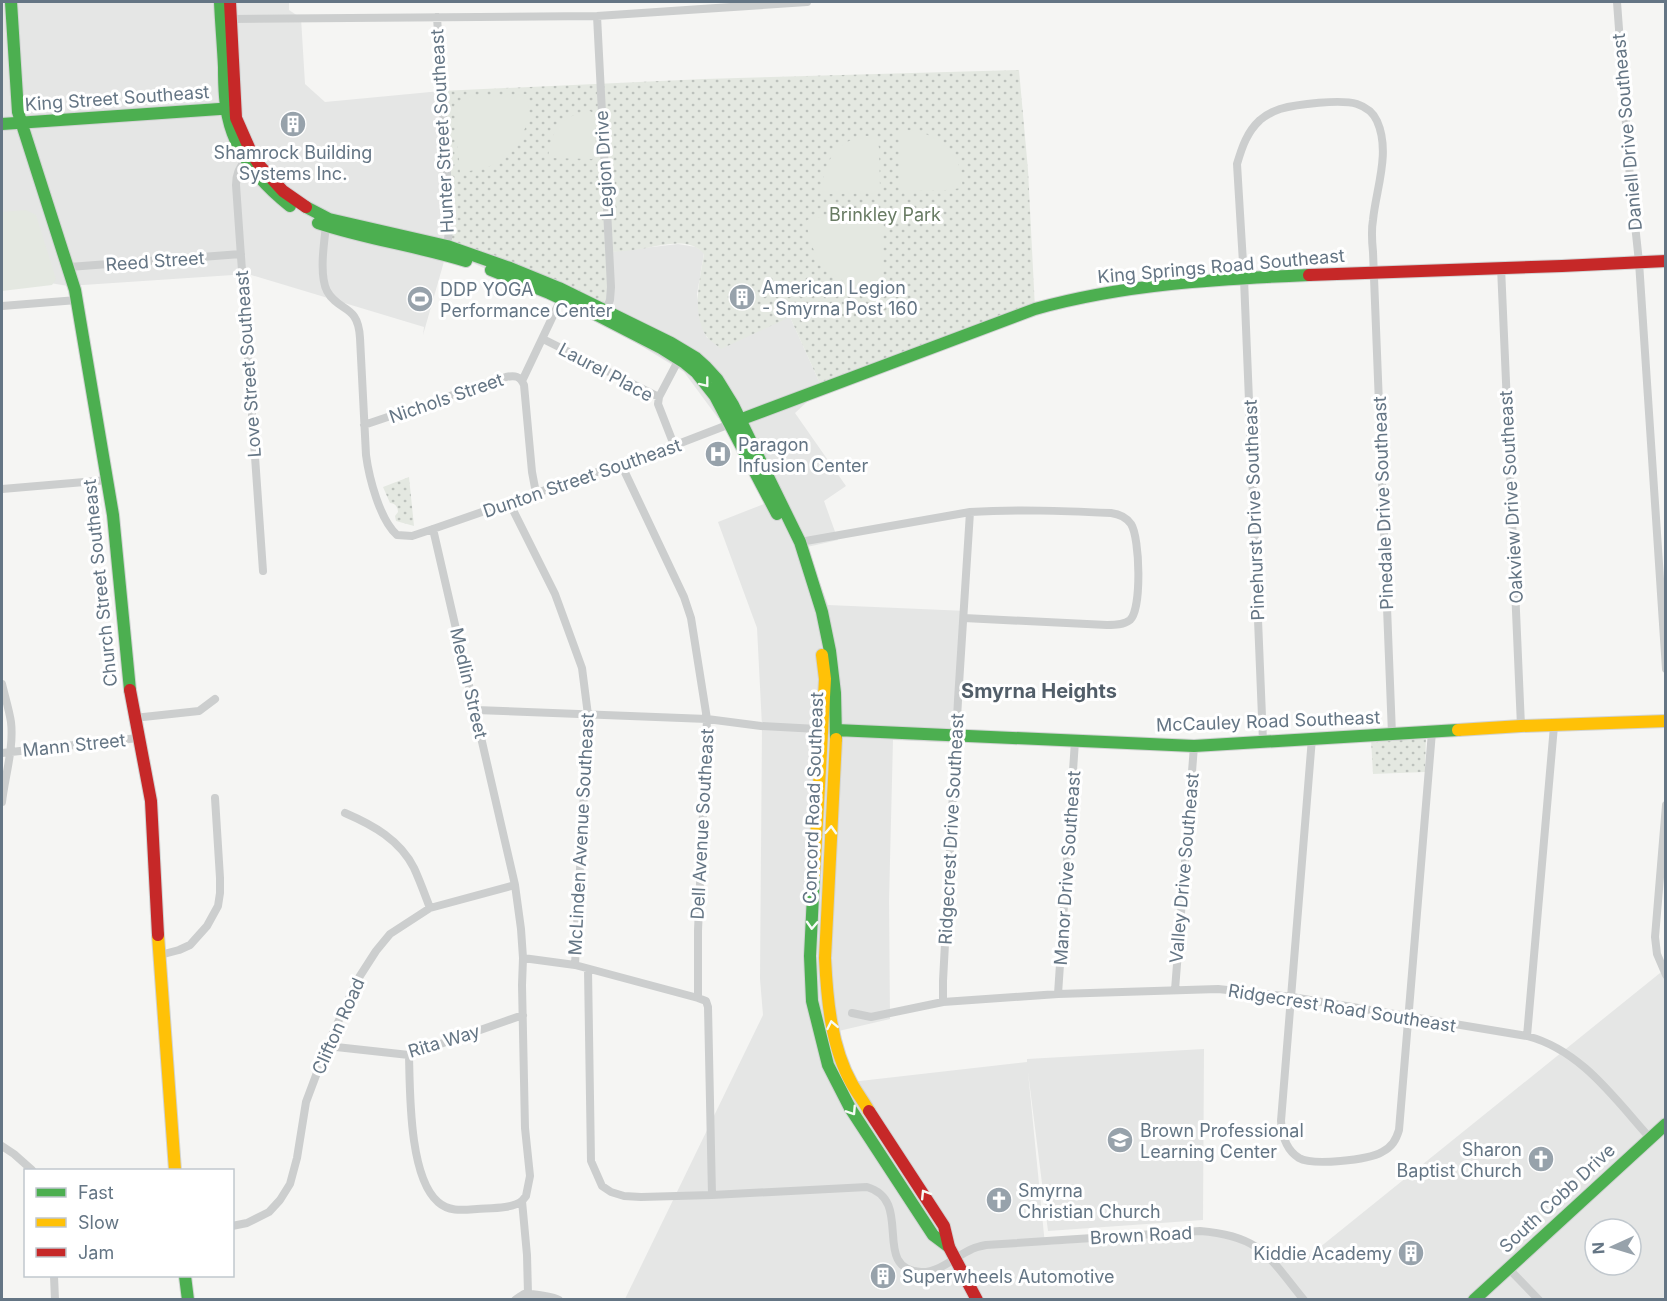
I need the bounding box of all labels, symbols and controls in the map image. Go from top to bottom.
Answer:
street label: Hunter Street Southeast [426,28,458,234]
street label: Daniell Drive Southeast [1608,32,1646,231]
street label: King Street Southeast [24,81,210,115]
building icon: Shamrock Building Systems Inc. [278,109,308,139]
street label: Legion Drive [591,110,617,218]
place label: Shamrock Building Systems Inc. [214,142,372,184]
park label: Brinkley Park [829,204,941,225]
street label: King Springs Road Southeast [1097,245,1345,287]
street label: Reed Street [105,247,205,275]
street label: Love Street Southeast [231,270,265,458]
place label: American Legion - Smyrna Post 160 [762,277,918,319]
place label: DDP YOGA Performance Center [440,279,613,321]
building icon: American Legion - Smyrna Post 160 [727,282,757,312]
sports icon: DDP YOGA Performance Center [405,284,435,314]
street label: Laurel Place [555,338,657,406]
street label: Nichols Street [386,369,506,427]
one-way arrow [698,377,709,388]
street label: Oakview Drive Southeast [1495,390,1527,604]
street label: Pinedale Drive Southeast [1369,396,1397,610]
street label: Pinehurst Drive Southeast [1240,399,1268,621]
street label: Dunton Street Southeast [480,434,684,522]
place label: Paragon Infusion Center [738,434,869,476]
hospital icon: Paragon Infusion Center [703,439,733,469]
street label: Church Street Southeast [79,478,121,688]
street label: Medlin Street [446,626,492,741]
district label: Smyrna Heights [961,679,1117,703]
street label: Concord Road Southeast [799,691,827,904]
street label: McCauley Road Southeast [1156,707,1381,735]
street label: McLinden Avenue Southeast [564,712,598,956]
street label: Ridgecrest Drive Southeast [934,713,968,945]
street label: Dell Avenue Southeast [687,728,717,920]
street label: Mann Street [21,729,127,761]
street label: Manor Drive Southeast [1050,770,1084,966]
street label: Valley Drive Southeast [1165,772,1203,964]
one-way arrow [825,826,837,835]
one-way arrow [805,920,818,929]
street label: Clifton Road [307,974,369,1078]
street label: Ridgecrest Road Southeast [1227,980,1458,1036]
street label: Rita Way [406,1020,482,1062]
one-way arrow [826,1020,839,1030]
one-way arrow [845,1105,856,1116]
place label: Brown Professional Learning Center [1140,1120,1304,1162]
school or university icon: Brown Professional Learning Center [1105,1125,1135,1155]
place label: Sharon Baptist Church [1397,1139,1522,1181]
street label: South Cobb Drive [1495,1139,1619,1257]
church icon: Sharon Baptist Church [1526,1144,1556,1174]
legend [24,1169,234,1277]
place label: Smyrna Christian Church [1018,1180,1161,1222]
text: Fast [78,1182,114,1203]
church icon: Smyrna Christian Church [984,1185,1014,1215]
one-way arrow [921,1190,932,1201]
text: Slow [78,1212,119,1233]
north arrow [1583,1217,1643,1277]
street label: Brown Road [1089,1222,1193,1248]
building icon: Kiddie Academy [1396,1238,1426,1268]
text: N [1588,1241,1608,1255]
text: Jam [78,1242,114,1263]
place label: Kiddie Academy [1253,1243,1392,1264]
building icon: Superwheels Automotive [868,1261,898,1291]
place label: Superwheels Automotive [902,1266,1115,1287]

